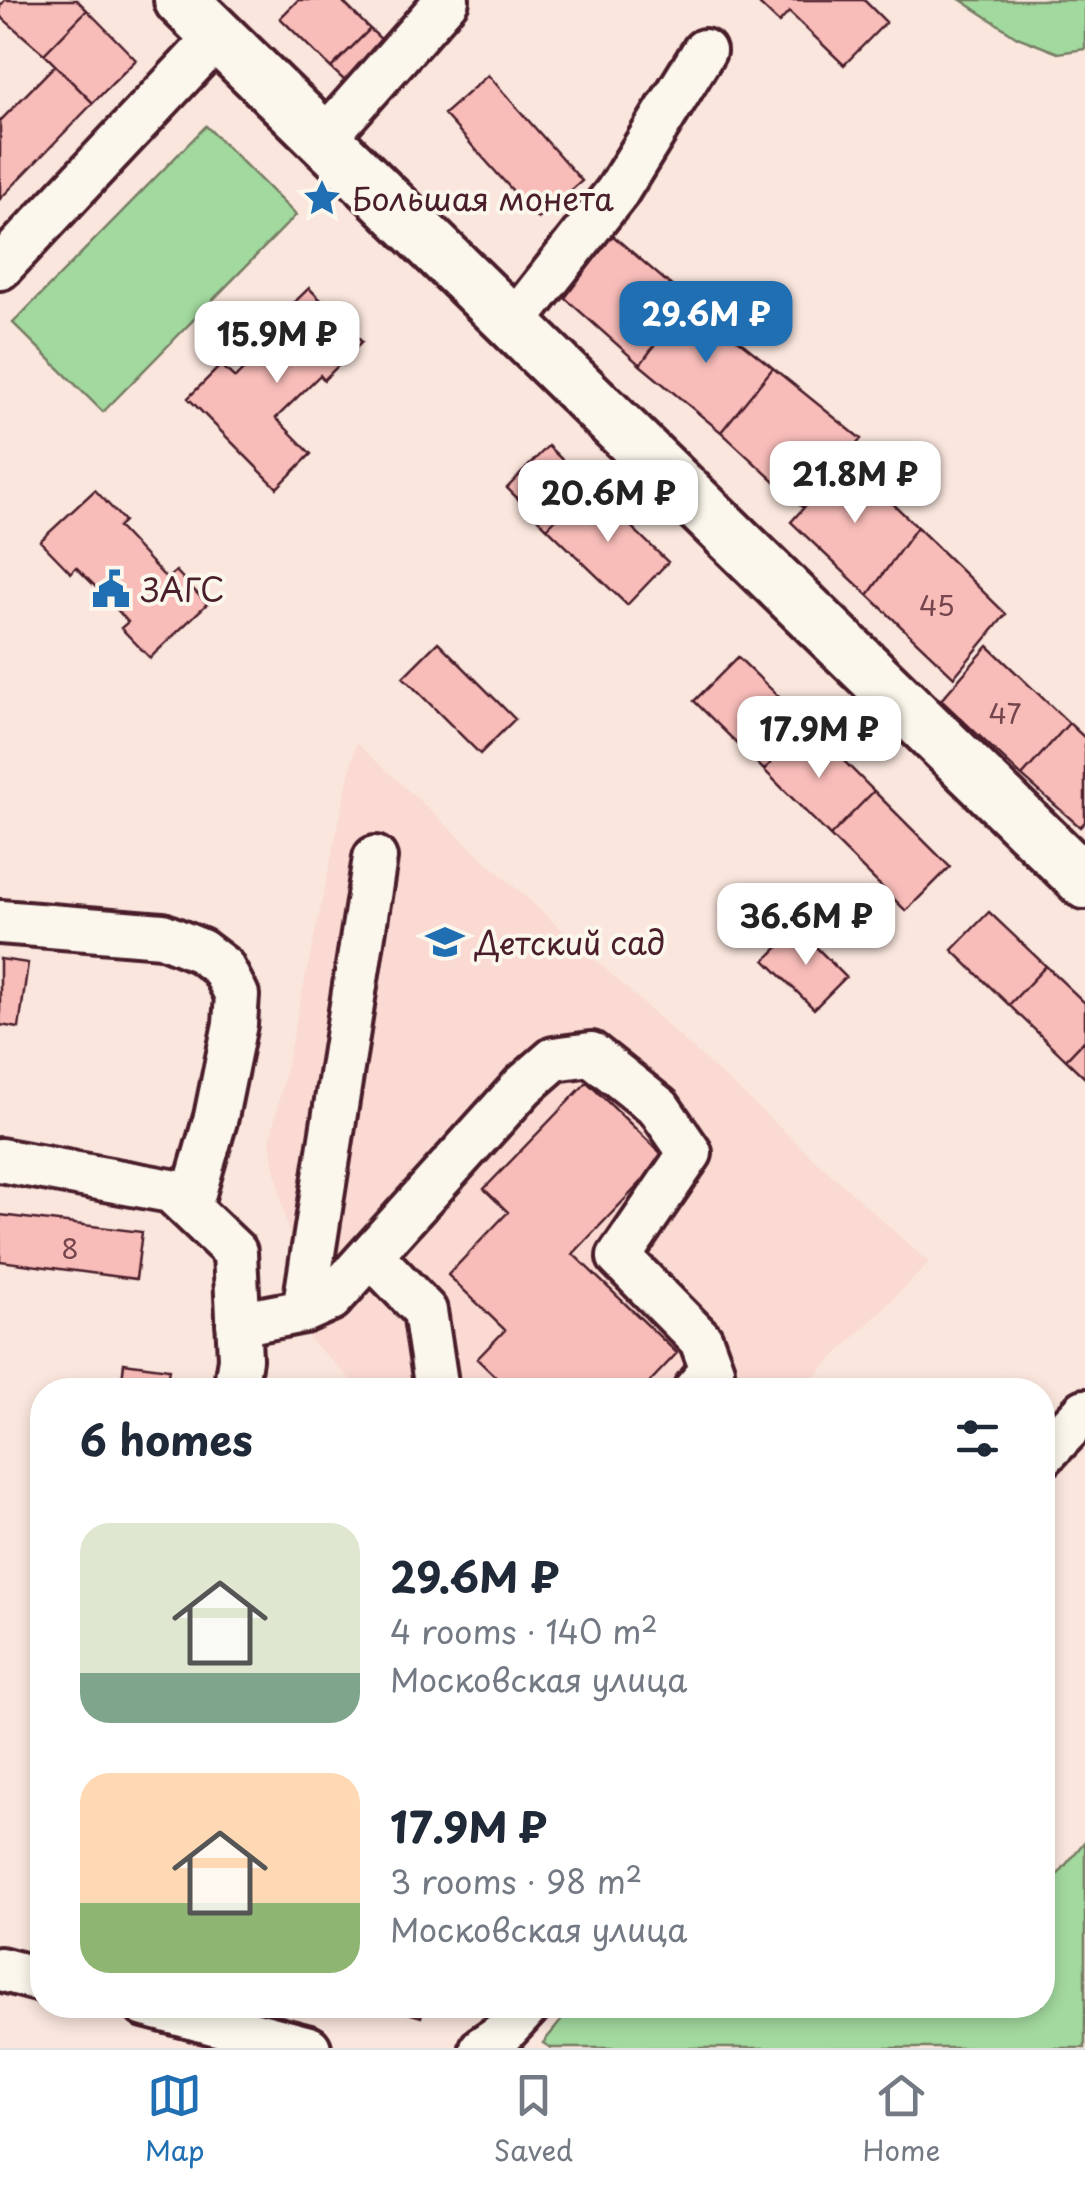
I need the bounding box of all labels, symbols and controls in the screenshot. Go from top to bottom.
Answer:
place label: Большая монета [352,174,614,222]
place icon: Большая монета [301,177,343,219]
pin: 29.6M ₽ [614,281,798,366]
text: 29.6M ₽ [641,289,771,337]
pin: 15.9M ₽ [185,301,369,386]
text: 15.9M ₽ [217,309,337,357]
pin: 21.8M ₽ [763,441,947,526]
text: 21.8M ₽ [792,449,918,497]
pin: 20.6M ₽ [516,460,700,545]
text: 20.6M ₽ [540,468,676,516]
place label: ЗАГС [140,565,225,613]
public building icon: ЗАГС [90,568,132,610]
house number: 45 [919,583,955,626]
house number: 47 [989,691,1022,734]
pin: 17.9M ₽ [727,696,911,781]
text: 17.9M ₽ [759,704,879,752]
pin: 36.6M ₽ [714,883,898,968]
text: 36.6M ₽ [739,891,873,939]
place label: Детский сад [474,918,666,966]
school or university icon: Детский сад [424,921,466,963]
house number: 8 [61,1226,79,1269]
text: 6 homes [80,1407,253,1470]
icon: filters [950,1411,1005,1466]
text: 29.6M ₽ [390,1544,559,1607]
icon: home [160,1563,280,1683]
text: 4 rooms · 140 m² [390,1607,658,1655]
text: Московская улица [390,1655,687,1703]
text: 17.9M ₽ [390,1794,547,1857]
icon: home [160,1813,280,1933]
text: 3 rooms · 98 m² [390,1857,642,1905]
text: Московская улица [390,1905,687,1953]
tab: Map [145,2068,204,2171]
tab: Saved [494,2068,573,2171]
tab: Home [862,2068,940,2171]

